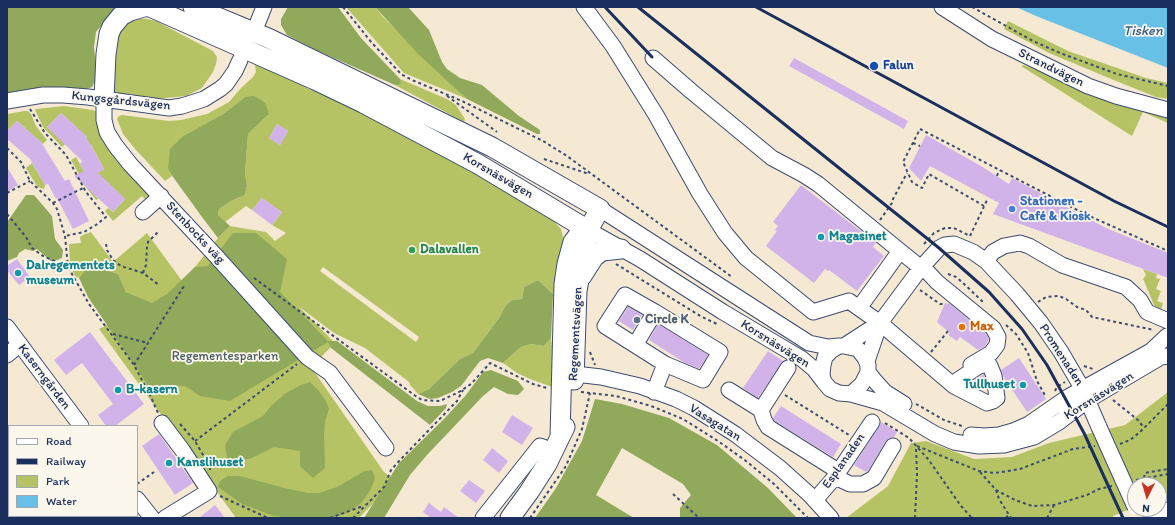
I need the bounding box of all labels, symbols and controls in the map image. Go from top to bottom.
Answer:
water label: Tisken [1123,23,1163,39]
street label: Strandvägen [1015,45,1087,91]
place label: Falun [883,58,914,74]
marker: Falun [868,60,880,72]
street label: Kungsgårdsvägen [71,88,171,114]
street label: Korsnäsvägen [460,150,536,202]
place label: Stationen - Café & Kiosk [1020,194,1091,225]
street label: Stenbocks väg [162,199,228,267]
marker: Stationen - Café & Kiosk [1007,204,1017,214]
place label: Magasinet [829,229,887,245]
marker: Magasinet [816,232,826,242]
place label: Dalavallen [420,242,479,258]
marker: Dalavallen [407,245,417,255]
place label: Dalregementets museum [26,258,115,289]
marker: Dalregementets museum [13,268,23,278]
street label: Regementsvägen [566,287,586,381]
place label: Circle K [645,312,689,328]
marker: Circle K [632,315,642,325]
street label: Korsnäsvägen [737,317,813,371]
place label: Max [970,319,993,335]
street label: Promenaden [1035,321,1087,389]
marker: Max [957,322,967,332]
street label: Kaserngården [14,341,74,413]
park label: Regementesparken [172,349,278,365]
street label: Korsnäsvägen [1061,369,1137,423]
place label: Tullhuset [963,377,1015,393]
marker: Tullhuset [1018,380,1028,390]
place label: B-kasern [126,382,178,398]
marker: B-kasern [113,385,123,395]
street label: Vasagatan [686,401,744,445]
legend [8,425,138,517]
street label: Esplanaden [819,430,869,492]
text: Road [46,434,72,448]
text: Railway [46,454,86,468]
place label: Kanslihuset [177,455,243,471]
marker: Kanslihuset [164,458,174,468]
text: Park [46,474,70,488]
north arrow [1127,477,1167,517]
text: Water [46,494,77,508]
text: N [1142,502,1150,515]

